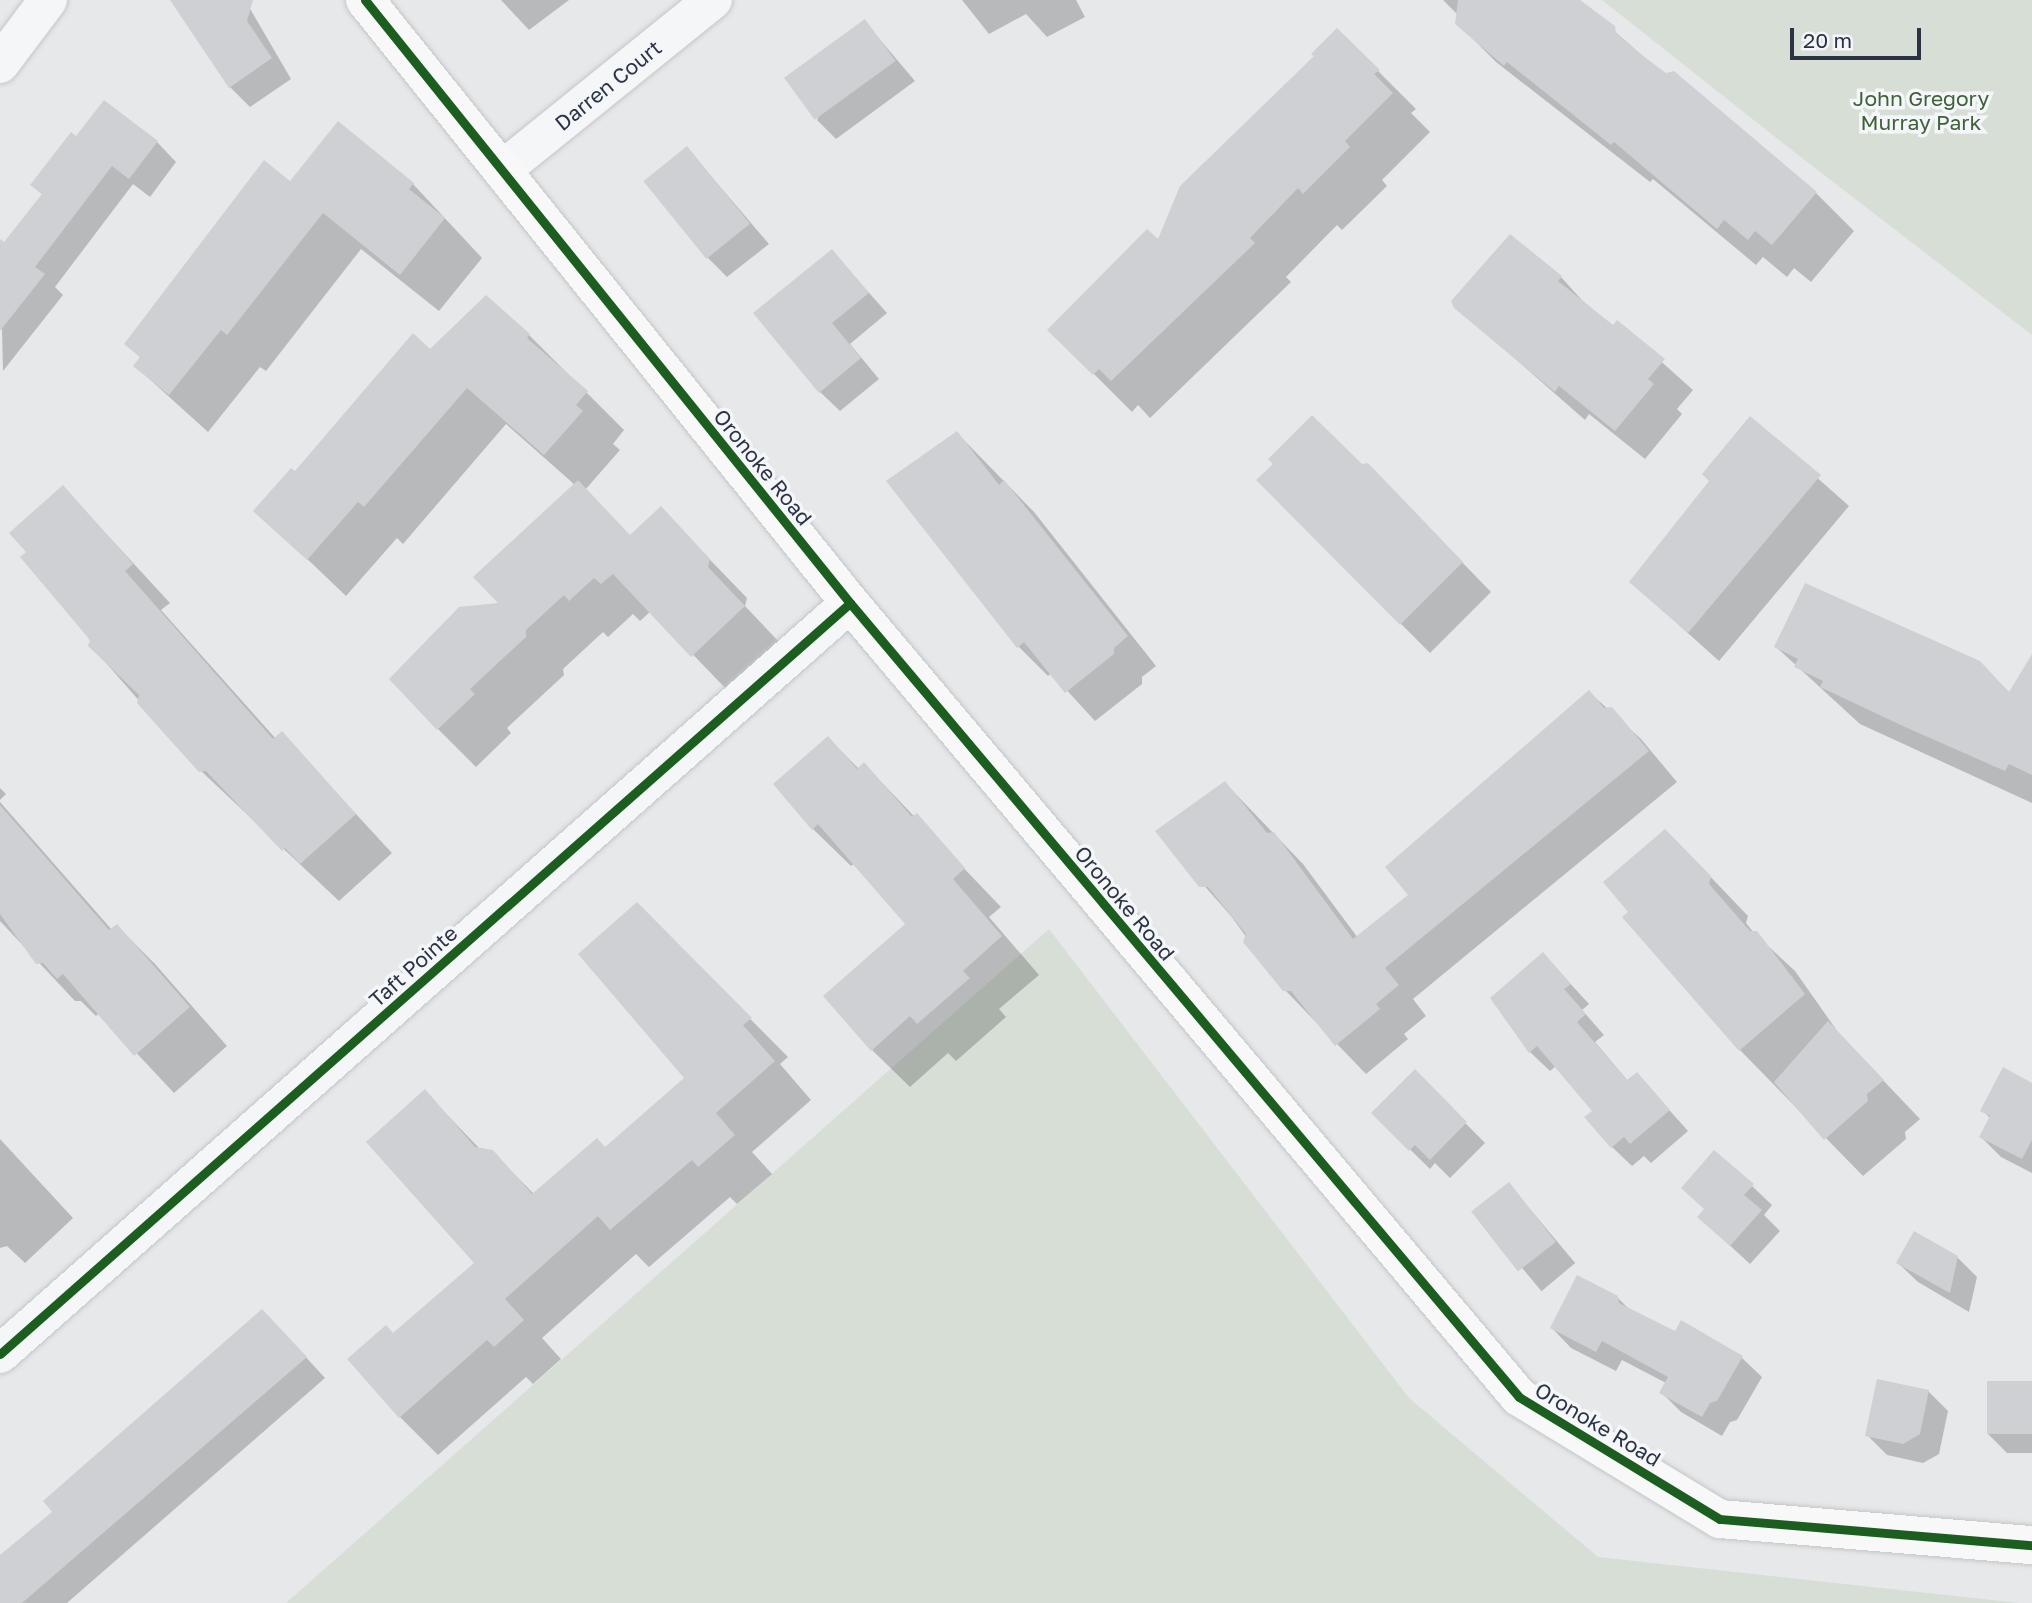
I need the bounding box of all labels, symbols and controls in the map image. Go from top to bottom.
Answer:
scale bar [1794,14,1925,58]
text: 20 m [1803,27,1852,53]
street label: Darren Court [550,34,666,136]
park label: John Gregory Murray Park [1853,85,1989,135]
street label: Oronoke Road [709,404,817,530]
street label: Oronoke Road [1070,841,1180,965]
street label: Taft Pointe [364,920,462,1012]
street label: Oronoke Road [1531,1377,1665,1471]

